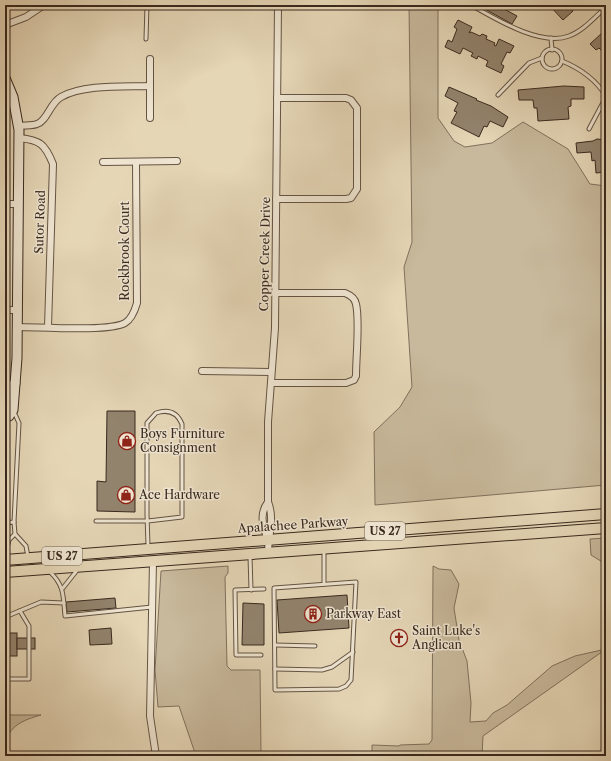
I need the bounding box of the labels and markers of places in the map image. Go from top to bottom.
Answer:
place label: Boys Furniture Consignment [140,426,225,455]
shop icon: Boys Furniture Consignment [117,431,137,451]
shop icon: Ace Hardware [116,485,136,505]
place label: Ace Hardware [138,487,220,502]
building icon: Parkway East [303,604,323,624]
place label: Parkway East [326,606,402,621]
place label: Saint Luke's Anglican [411,623,480,652]
church icon: Saint Luke's Anglican [389,628,409,648]

